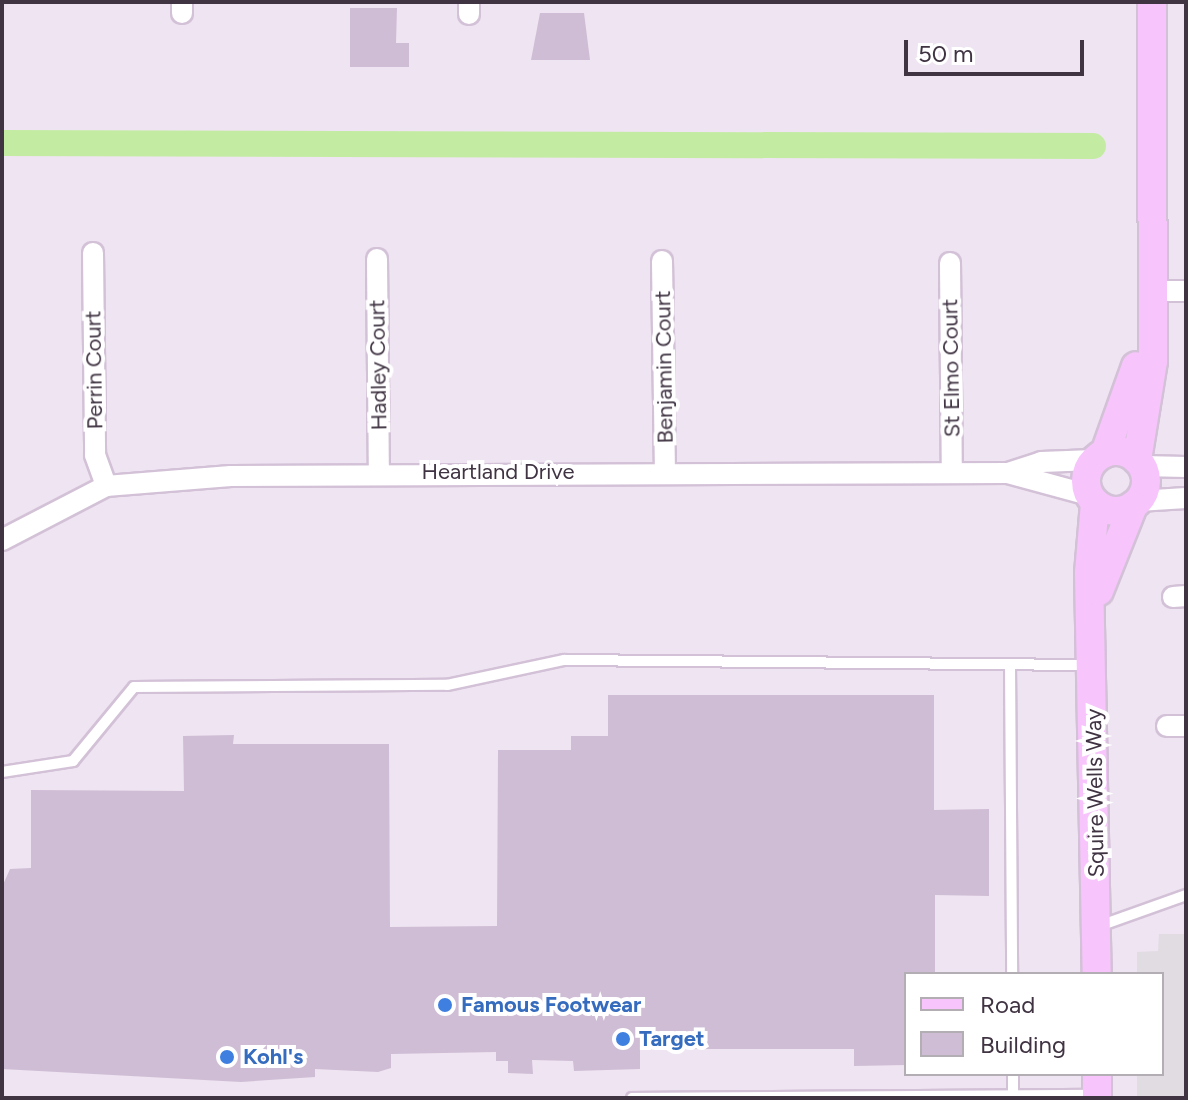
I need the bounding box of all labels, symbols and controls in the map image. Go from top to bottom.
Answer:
scale bar [908,24,1088,74]
text: 50 m [918,39,974,68]
street label: Benjamin Court [649,290,679,444]
street label: St Elmo Court [937,298,965,438]
street label: Hadley Court [364,299,392,431]
street label: Perrin Court [80,310,108,430]
street label: Heartland Drive [421,459,575,485]
street label: Squire Wells Way [1080,708,1110,878]
legend [904,972,1164,1076]
text: Road [980,990,1035,1019]
place label: Famous Footwear [461,992,641,1018]
marker: Famous Footwear [436,996,454,1014]
place label: Target [639,1026,705,1052]
marker: Target [614,1030,632,1048]
text: Building [980,1030,1066,1059]
place label: Kohl's [243,1044,303,1070]
marker: Kohl's [218,1048,236,1066]

